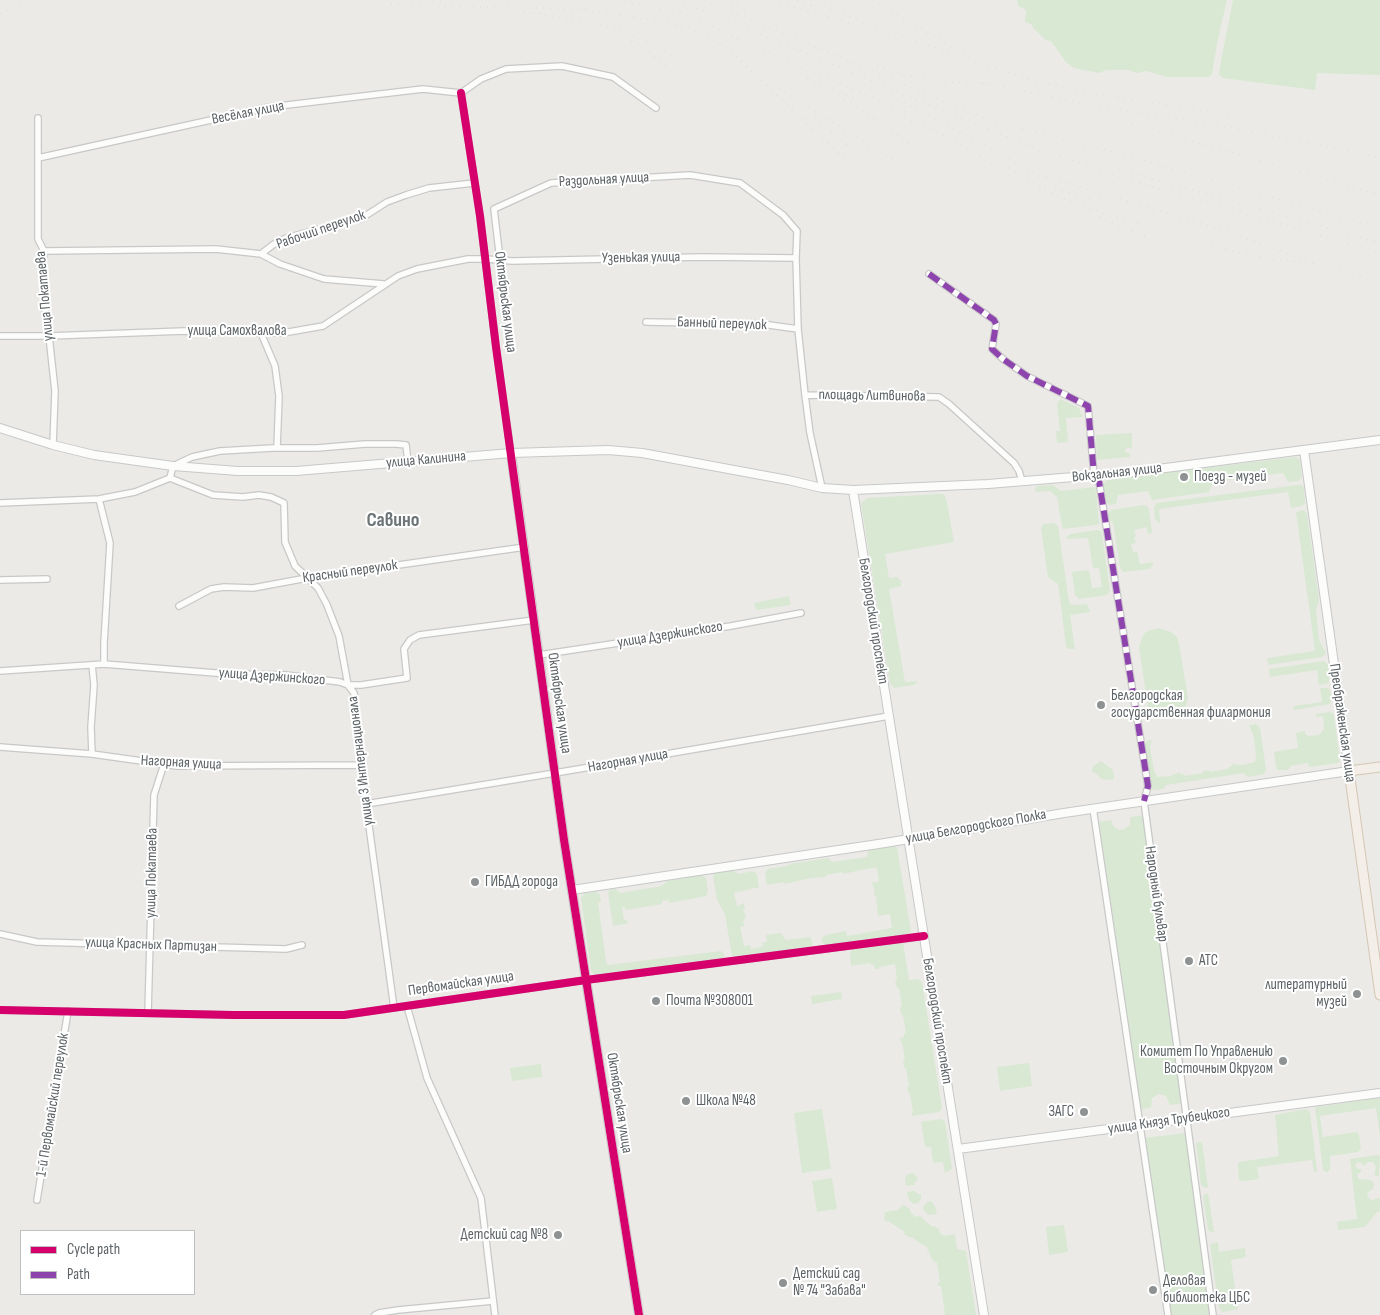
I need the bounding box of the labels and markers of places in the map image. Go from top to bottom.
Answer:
place label: Поезд - музей [1194,468,1266,486]
marker: Поезд - музей [1178,471,1190,483]
place label: Белгородская государственная филармония [1111,687,1271,722]
marker: Белгородская государственная филармония [1095,699,1107,711]
place label: ГИБДД города [485,873,558,891]
marker: ГИБДД города [469,876,481,888]
place label: АТС [1199,952,1218,970]
marker: АТС [1183,955,1195,967]
place label: литературный музей [1265,976,1347,1011]
marker: литературный музей [1351,988,1363,1000]
place label: Почта №308001 [666,992,753,1010]
marker: Почта №308001 [650,995,662,1007]
place label: Комитет По Управлению Восточным Округом [1140,1043,1273,1078]
marker: Комитет По Управлению Восточным Округом [1277,1055,1289,1067]
place label: Школа №48 [696,1092,756,1110]
marker: Школа №48 [680,1095,692,1107]
place label: ЗАГС [1049,1103,1074,1121]
marker: ЗАГС [1078,1106,1090,1118]
place label: Детский сад №8 [461,1226,548,1244]
marker: Детский сад №8 [552,1229,564,1241]
place label: Детский сад № 74 "Забава" [793,1265,866,1300]
place label: Деловая библиотека ЦБС [1163,1272,1250,1307]
marker: Детский сад № 74 "Забава" [777,1277,789,1289]
marker: Деловая библиотека ЦБС [1147,1284,1159,1296]

